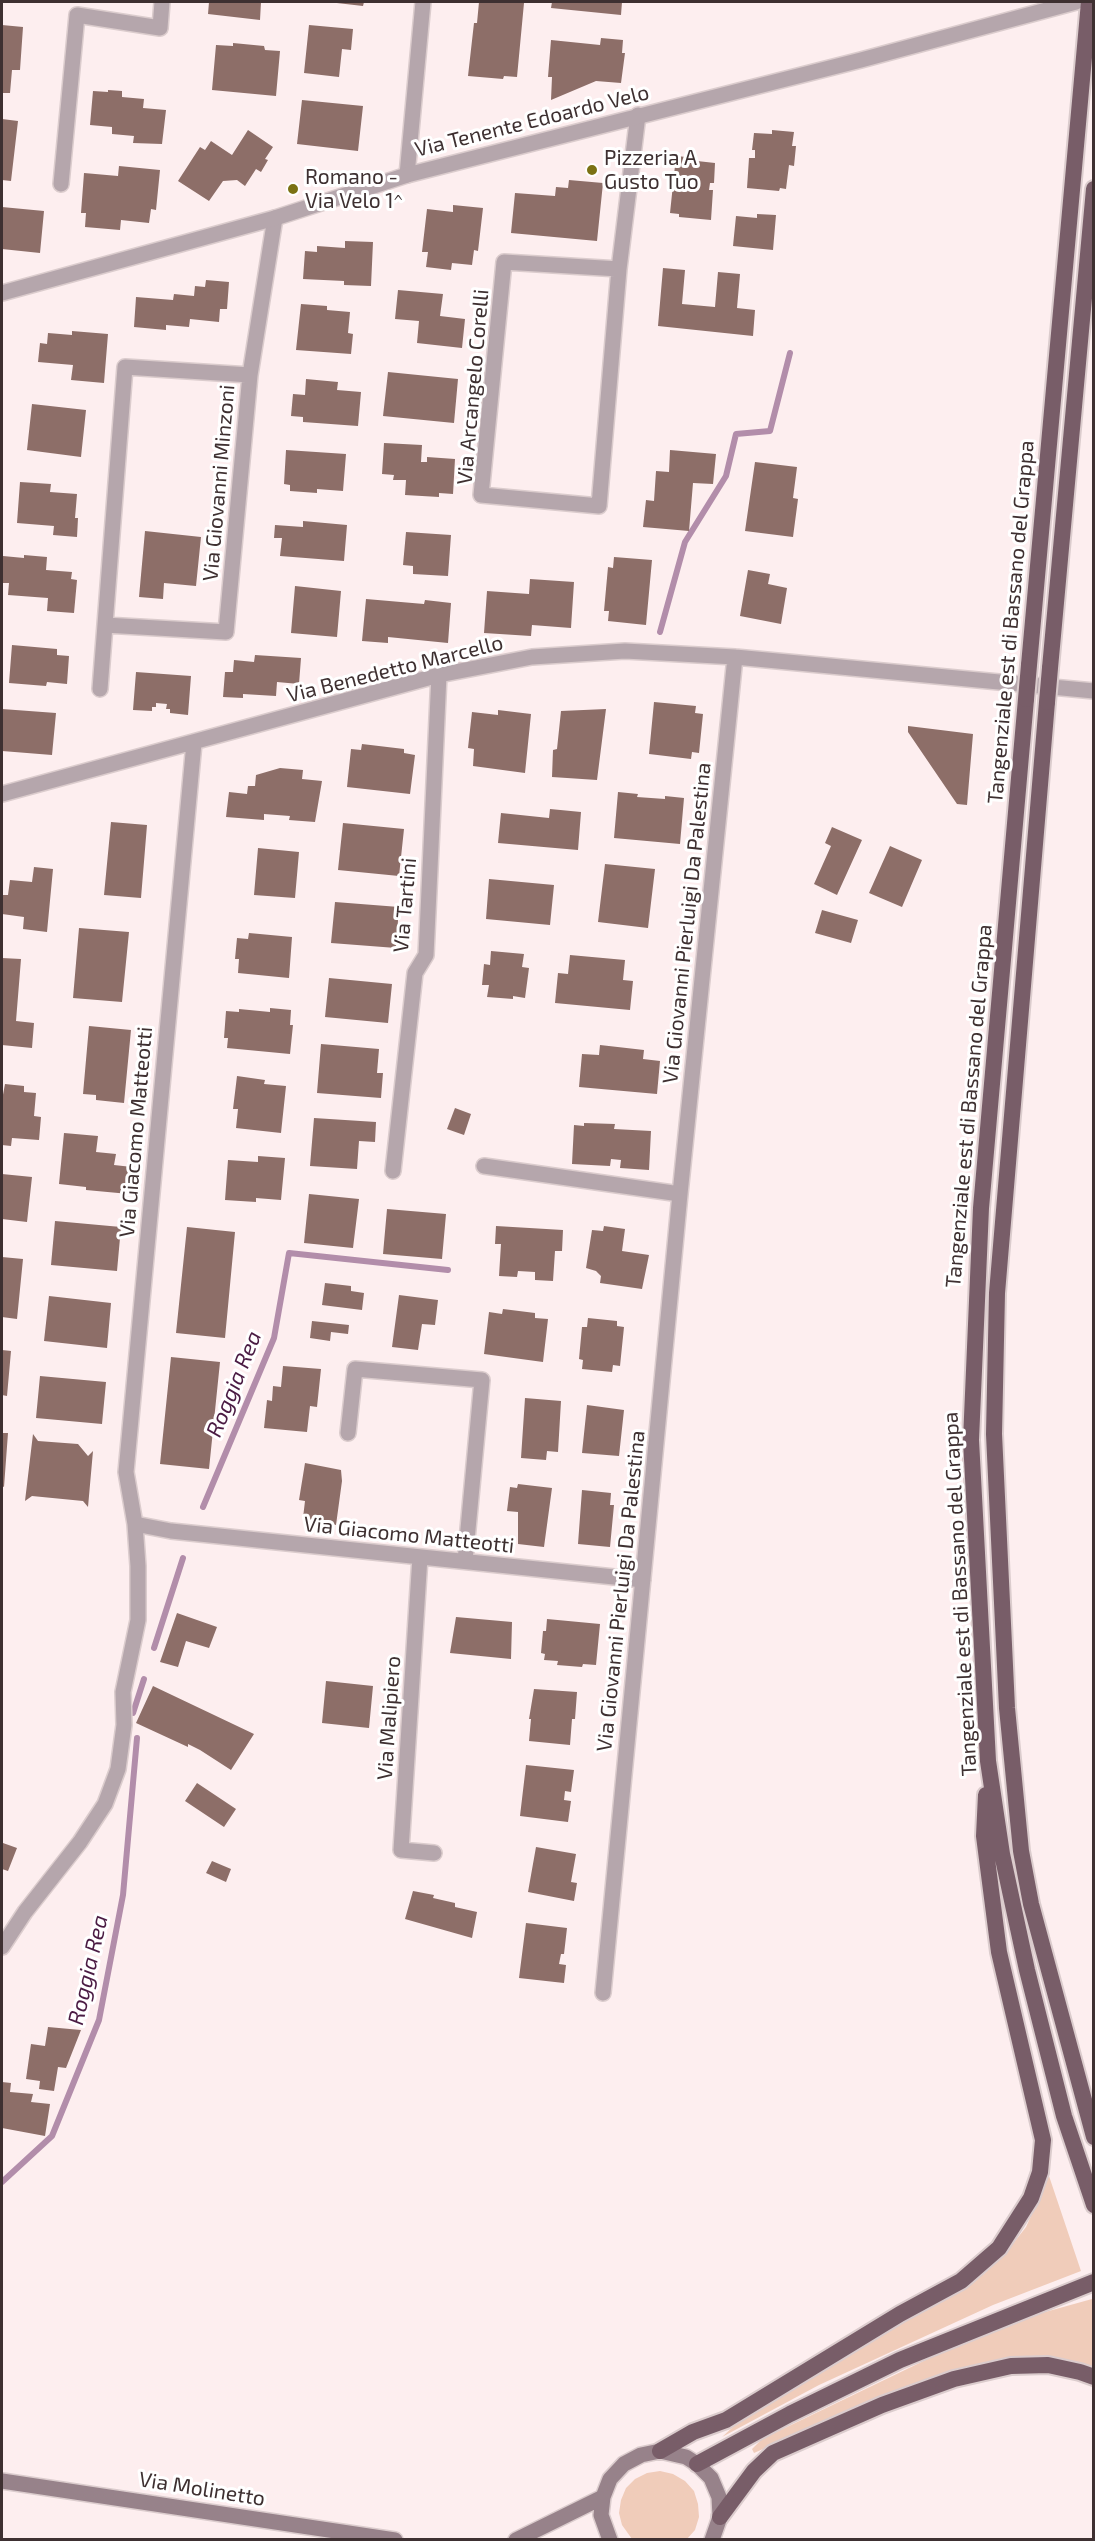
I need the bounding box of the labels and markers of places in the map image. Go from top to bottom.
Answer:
place label: Pizzeria A Gusto Tuo [604,145,699,195]
marker: Pizzeria A Gusto Tuo [585,163,599,177]
place label: Romano - Via Velo 1^ [305,164,403,214]
marker: Romano - Via Velo 1^ [286,182,300,196]

